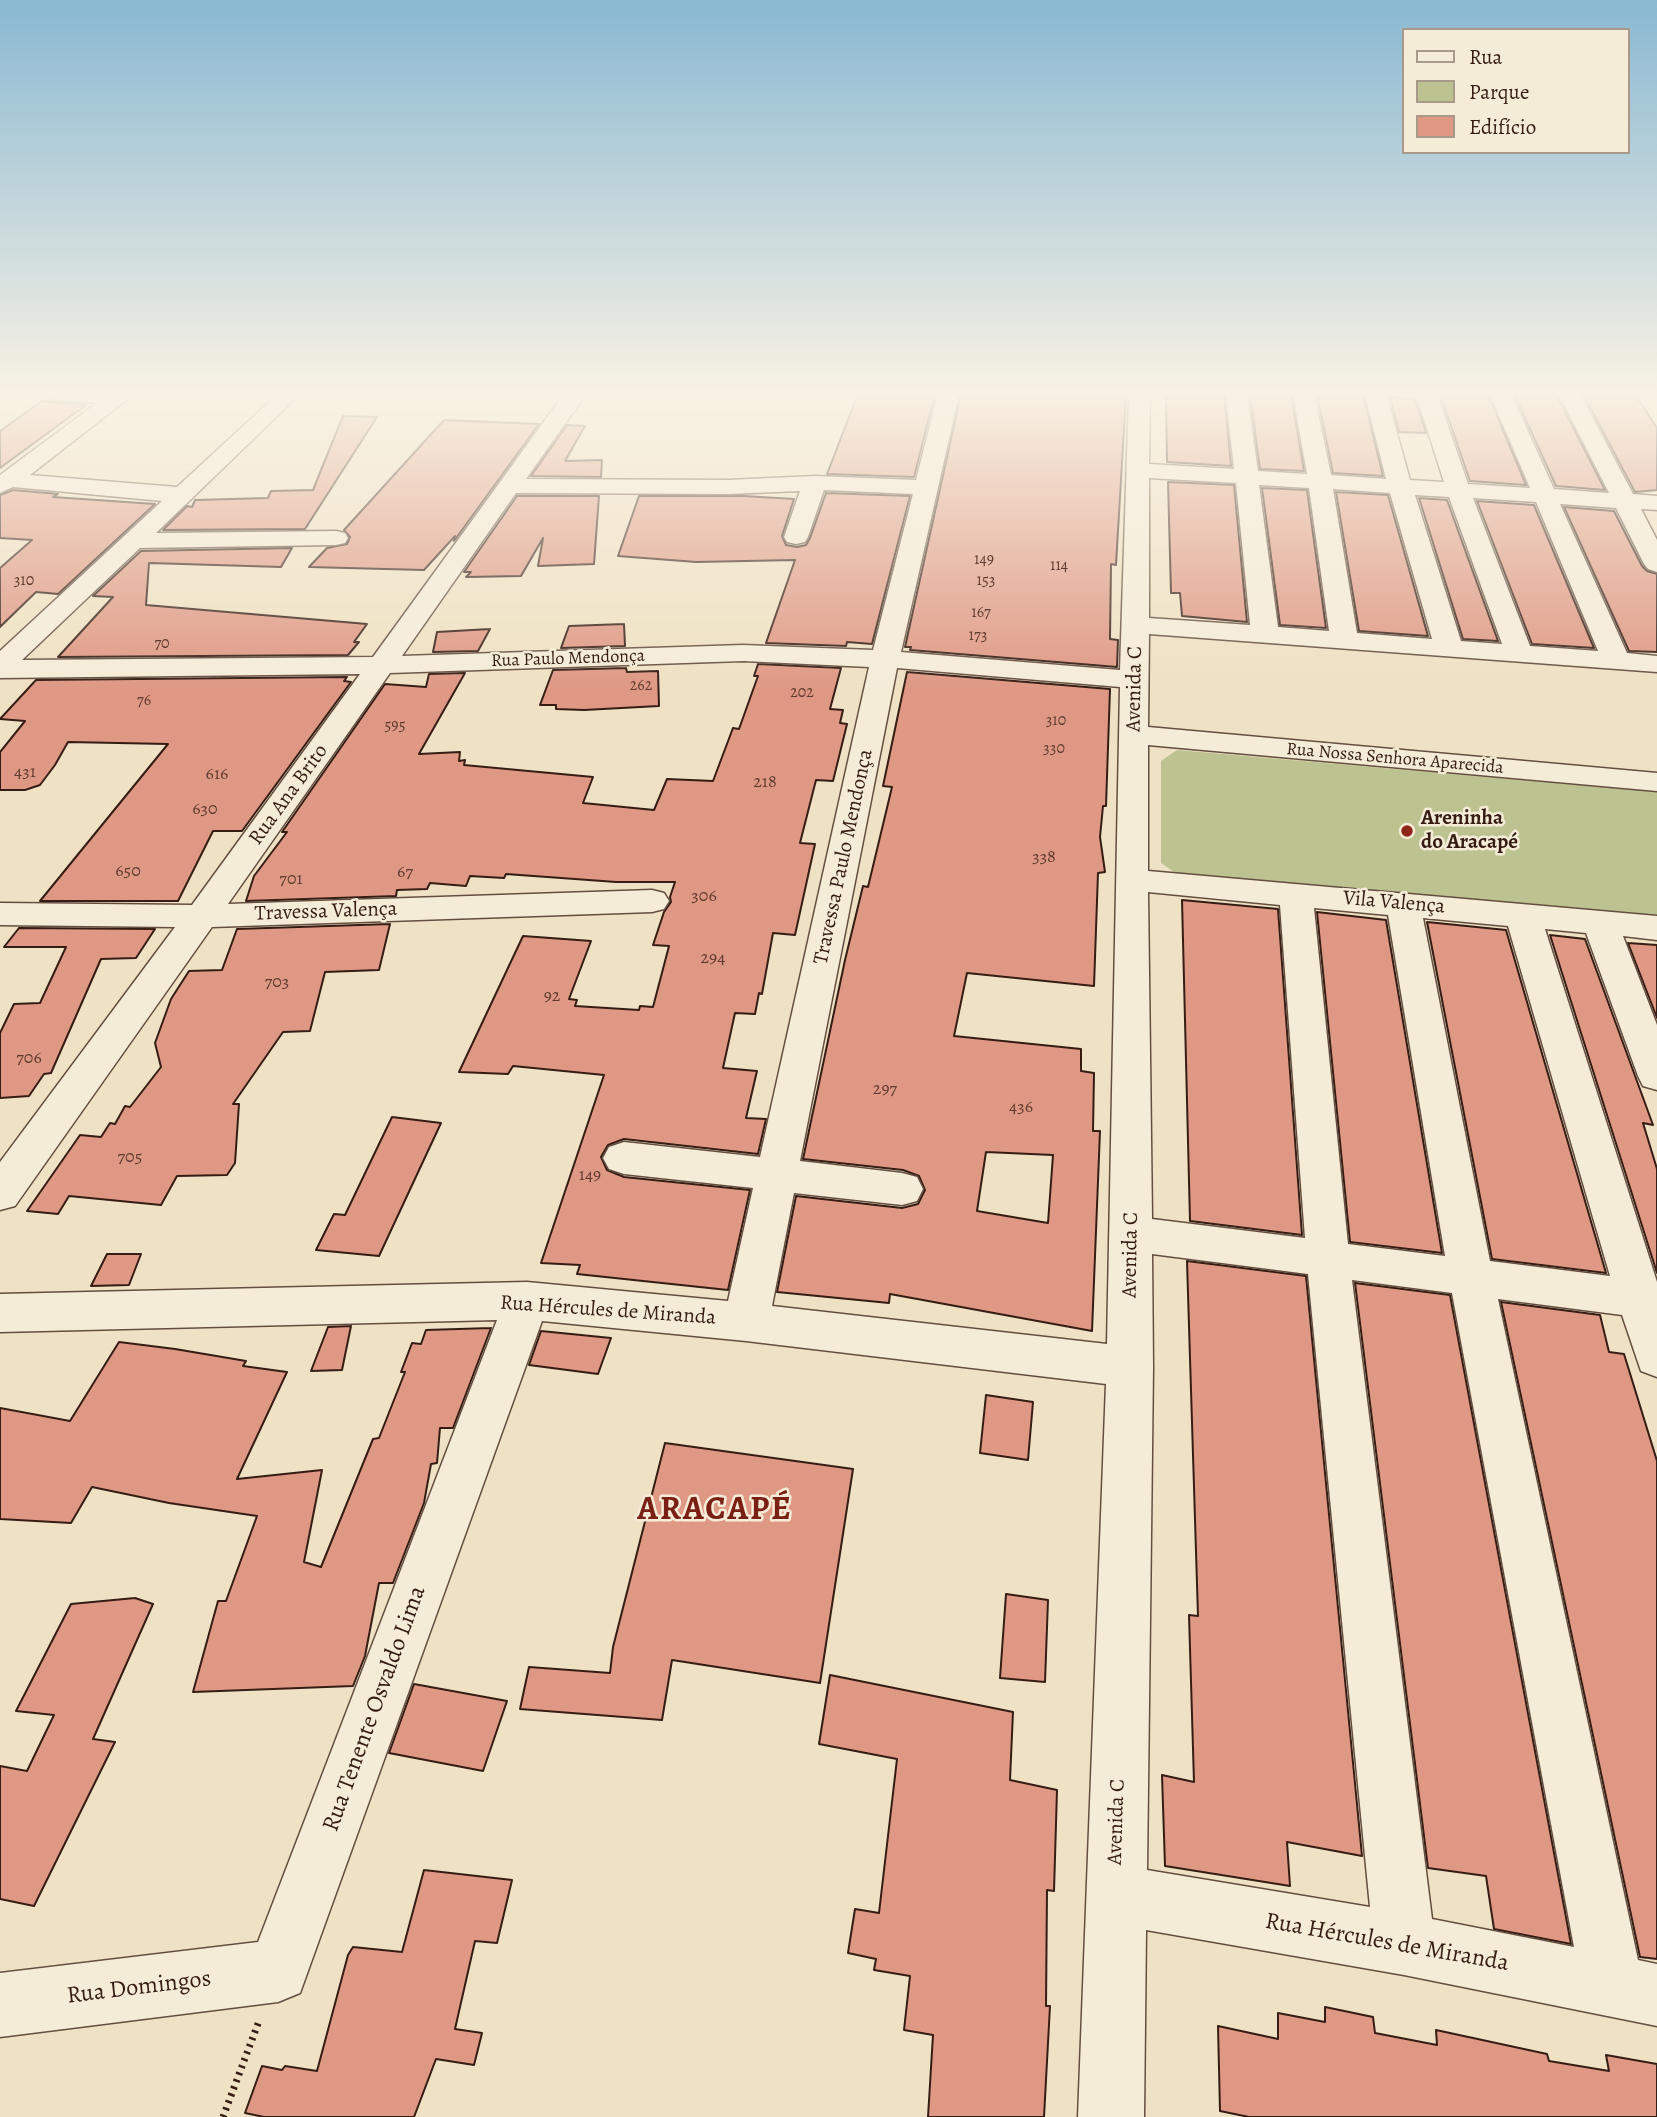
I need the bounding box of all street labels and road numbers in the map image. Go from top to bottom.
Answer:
street label: Rua Paulo Mendonça [491,646,645,672]
street label: Avenida C [1122,646,1148,732]
street label: Rua Nossa Senhora Aparecida [1285,739,1505,779]
street label: Rua Ana Brito [244,740,334,850]
street label: Travessa Paulo Mendonça [809,747,879,967]
street label: Vila Valença [1342,886,1446,920]
street label: Travessa Valença [254,897,398,927]
street label: Avenida C [1118,1212,1144,1298]
street label: Rua Hércules de Miranda [499,1291,717,1331]
street label: Rua Tenente Osvaldo Lima [317,1582,433,1836]
street label: Avenida C [1103,1779,1131,1865]
street label: Rua Hércules de Miranda [1263,1907,1511,1979]
street label: Rua Domingos [65,1965,213,2011]

